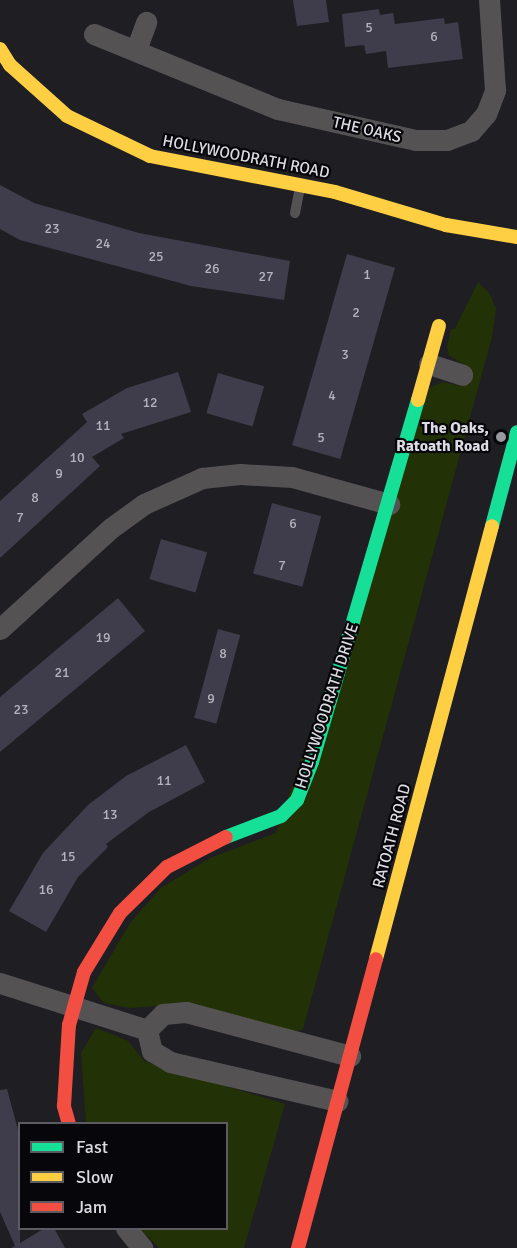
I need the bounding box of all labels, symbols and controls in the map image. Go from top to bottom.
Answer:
house number: 5 [365,20,373,36]
house number: 6 [430,29,438,45]
street label: THE OAKS [331,113,403,147]
street label: HOLLYWOODRATH ROAD [161,131,331,183]
house number: 23 [44,221,60,237]
house number: 24 [95,236,111,252]
house number: 25 [148,249,164,265]
house number: 26 [204,261,220,277]
house number: 1 [363,267,371,283]
house number: 27 [258,269,274,285]
house number: 2 [352,305,360,321]
house number: 3 [341,347,349,363]
house number: 4 [328,388,336,404]
house number: 12 [142,395,158,411]
house number: 11 [95,418,111,434]
place label: The Oaks, Ratoath Road [396,418,489,456]
house number: 5 [317,430,325,446]
marker: The Oaks, Ratoath Road [494,430,508,444]
house number: 10 [69,450,85,466]
house number: 9 [55,466,63,482]
house number: 8 [31,490,39,506]
house number: 7 [16,510,24,526]
house number: 6 [289,516,297,532]
house number: 7 [278,558,286,574]
street label: HOLLYWOODRATH DRIVE [291,621,363,791]
house number: 19 [95,630,111,646]
house number: 8 [219,646,227,662]
house number: 21 [54,665,70,681]
house number: 9 [207,691,215,707]
house number: 23 [13,702,29,718]
house number: 11 [156,773,172,789]
street label: RATOATH ROAD [369,782,415,890]
house number: 13 [102,807,118,823]
house number: 15 [60,849,76,865]
house number: 16 [38,882,54,898]
legend [18,1122,228,1230]
text: Fast [76,1136,108,1158]
text: Slow [76,1166,113,1188]
text: Jam [76,1196,107,1218]

